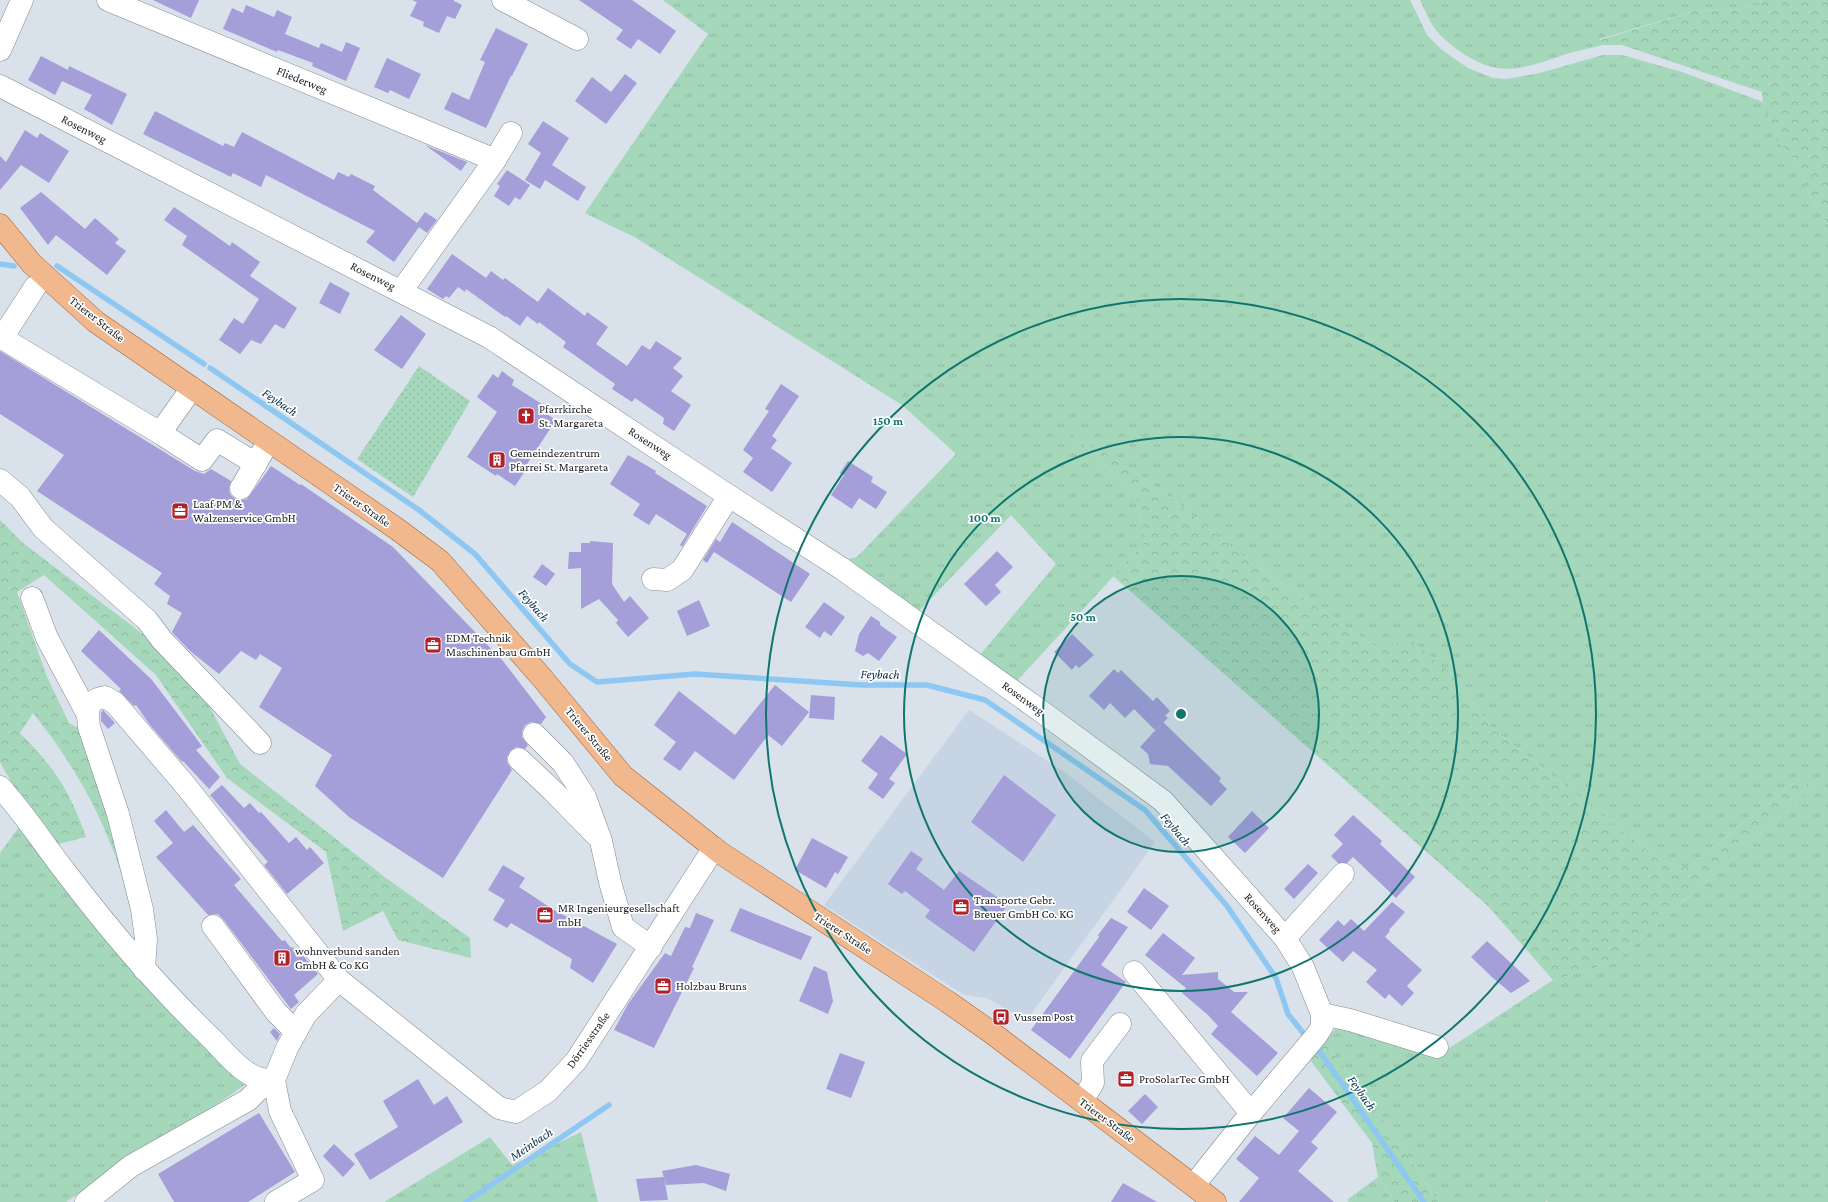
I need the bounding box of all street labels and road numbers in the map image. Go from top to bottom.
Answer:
street label: Fliederweg [275,64,329,97]
street label: Rosenweg [59,112,109,146]
street label: Rosenweg [348,259,398,293]
street label: Trierer Straße [67,293,127,345]
street label: Rosenweg [626,424,674,462]
street label: Trierer Straße [331,480,393,530]
street label: Rosenweg [999,678,1047,718]
street label: Trierer Straße [562,704,616,764]
street label: Rosenweg [1242,890,1285,936]
street label: Trierer Straße [811,909,875,957]
street label: Dörriesstraße [563,1009,613,1071]
street label: Trierer Straße [1076,1095,1138,1145]

